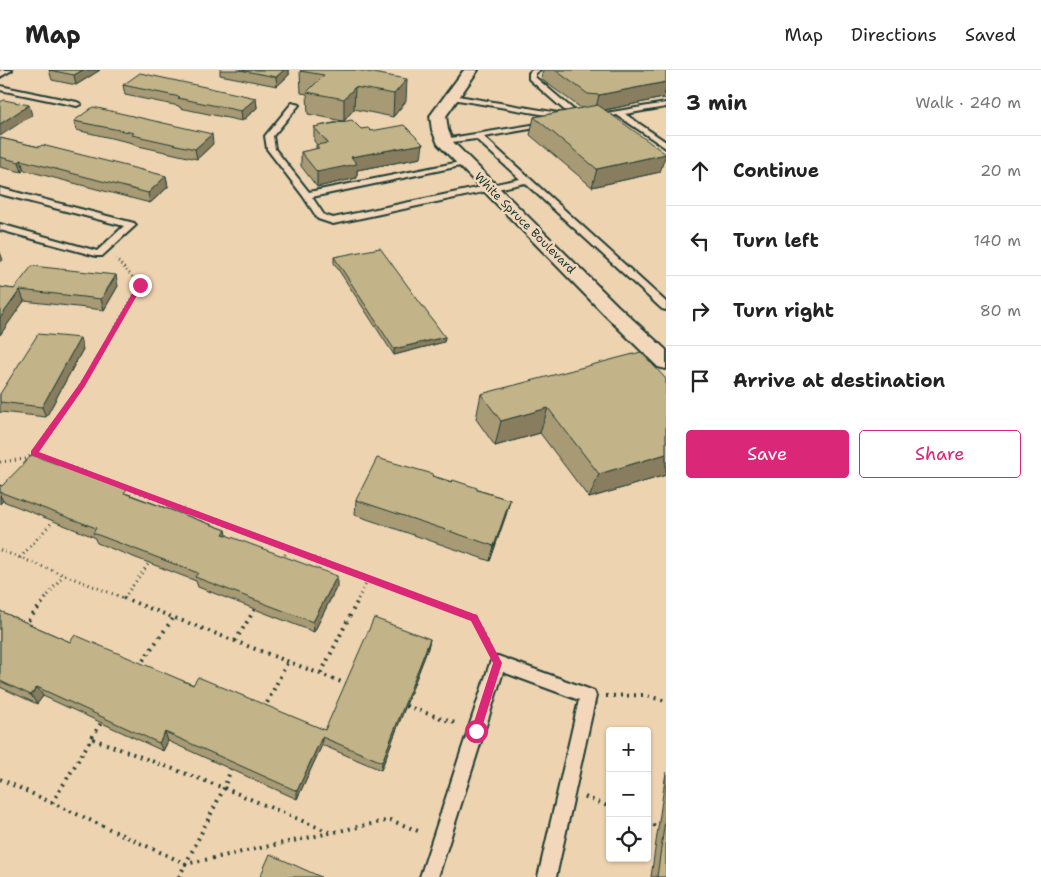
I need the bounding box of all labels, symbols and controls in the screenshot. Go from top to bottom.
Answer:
text: Map [25,19,81,51]
text: Map [785,23,823,47]
text: Directions [851,23,937,47]
text: Saved [965,23,1016,47]
text: 3 min [686,89,747,117]
text: Walk · 240 m [915,92,1021,113]
icon: ahead [686,157,714,185]
text: Continue [733,158,819,183]
text: 20 m [980,160,1021,181]
street label: White Spruce Boulevard [471,169,579,277]
icon: left [686,227,714,255]
text: Turn left [733,228,819,253]
text: 140 m [974,230,1021,251]
route end [129,274,152,297]
icon: right [686,297,714,325]
text: Turn right [733,298,834,323]
text: 80 m [980,300,1021,321]
icon: arrive [686,367,714,395]
text: Arrive at destination [733,368,945,393]
button: Save [686,430,849,478]
button: Share [859,430,1021,478]
route start [465,720,488,743]
map controls [606,727,651,862]
button: + [606,727,651,772]
button: − [606,772,651,817]
button: locate [606,817,651,862]

